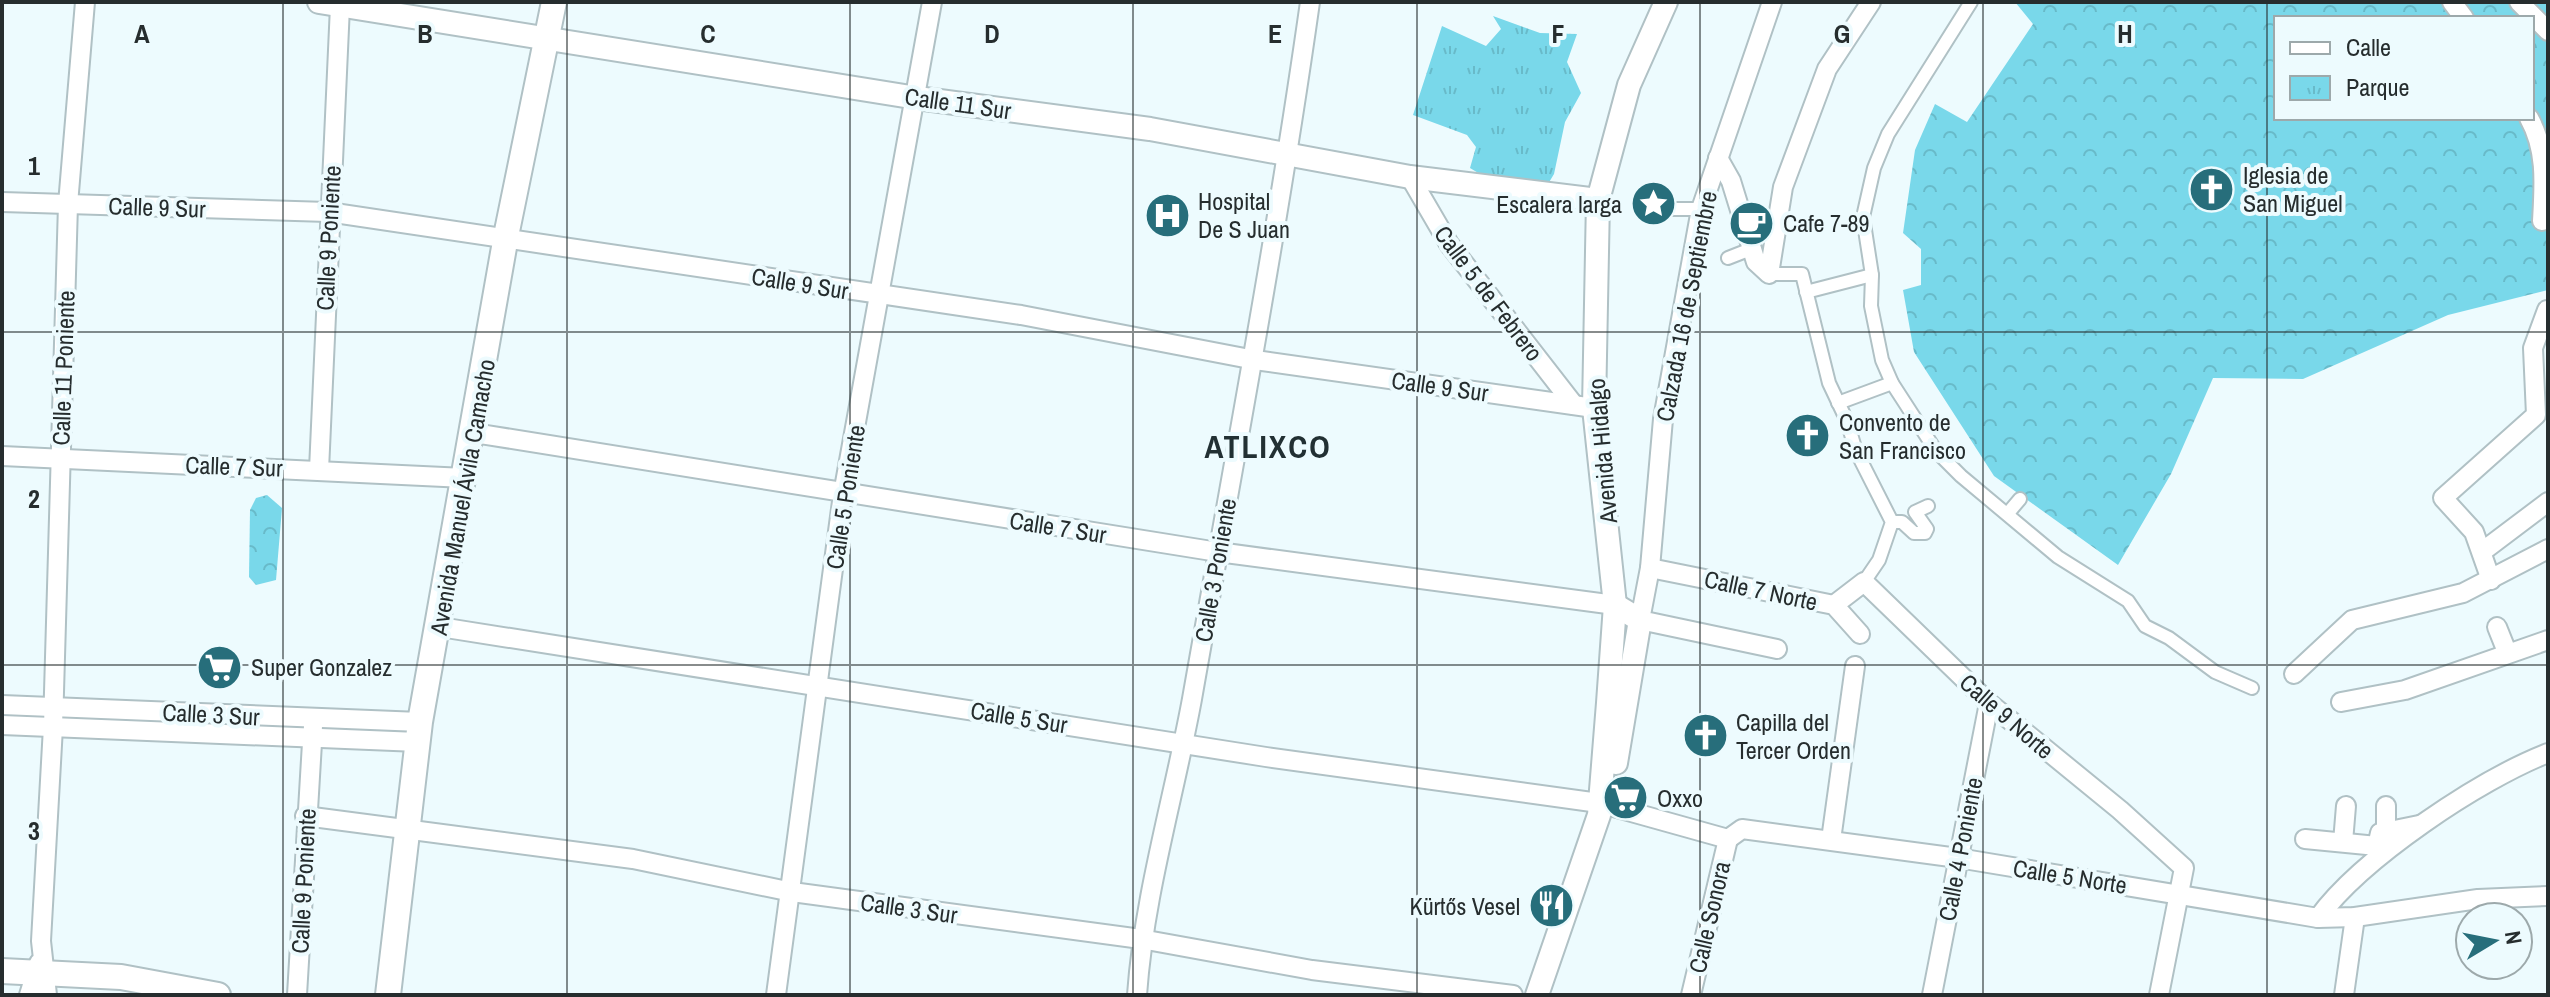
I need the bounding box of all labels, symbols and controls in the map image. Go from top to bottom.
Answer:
text: A [134,16,150,51]
text: B [417,16,433,51]
text: C [700,16,716,51]
text: D [984,16,1000,51]
text: E [1268,16,1282,51]
text: F [1551,16,1565,51]
text: G [1834,16,1850,51]
text: H [2117,16,2133,51]
legend [2274,16,2534,120]
text: Calle [2346,31,2391,63]
text: Parque [2346,71,2409,103]
street label: Calle 11 Sur [903,80,1014,126]
text: 1 [28,148,40,183]
place label: Iglesia de San Miguel [2243,159,2343,219]
street label: Calle 9 Poniente [308,165,348,311]
church icon: Iglesia de San Miguel [2188,165,2236,213]
place icon: Escalera larga [1629,180,1677,228]
place label: Hospital De S Juan [1198,185,1290,245]
place label: Escalera larga [1496,188,1622,220]
street label: Calzada 16 de Septiembre [1648,188,1724,424]
street label: Calle 9 Sur [108,189,207,225]
hospital icon: Hospital De S Juan [1143,191,1191,239]
cafe icon: Cafe 7-89 [1728,199,1776,247]
place label: Cafe 7-89 [1783,207,1869,239]
street label: Calle 5 de Febrero [1427,219,1551,367]
street label: Calle 9 Sur [749,260,851,306]
street label: Calle 11 Poniente [44,290,82,446]
street label: Avenida Manuel Ávila Camacho [422,357,502,638]
street label: Calle 9 Sur [1390,363,1491,409]
street label: Avenida Hidalgo [1580,377,1624,526]
place label: Convento de San Francisco [1839,406,1966,466]
church icon: Convento de San Francisco [1784,412,1832,460]
street label: Calle 5 Poniente [818,423,872,571]
district label: ATLIXCO [1204,425,1332,468]
street label: Calle 7 Sur [185,448,284,484]
text: 2 [28,481,40,516]
street label: Calle 3 Poniente [1187,496,1243,644]
street label: Calle 7 Sur [1007,504,1109,550]
street label: Calle 7 Norte [1702,562,1820,618]
supermarket icon: Super Gonzalez [196,643,244,691]
place label: Super Gonzalez [251,651,392,683]
street label: Calle 9 Norte [1953,666,2061,766]
street label: Calle 5 Sur [968,694,1070,740]
street label: Calle 3 Sur [162,695,261,733]
place label: Capilla del Tercer Orden [1736,706,1851,766]
church icon: Capilla del Tercer Orden [1681,712,1729,760]
supermarket icon: Oxxo [1602,774,1650,822]
street label: Calle 4 Poniente [1930,775,1990,923]
place label: Oxxo [1657,782,1703,814]
street label: Calle 9 Poniente [283,808,323,954]
text: 3 [28,813,40,848]
street label: Calle 5 Norte [2011,851,2129,901]
street label: Calle Sonora [1681,858,1737,976]
restaurant icon: Kürtős Vesel [1527,882,1575,930]
street label: Calle 3 Sur [859,885,960,931]
place label: Kürtős Vesel [1410,890,1520,922]
north arrow [2454,901,2534,981]
text: N [2498,929,2530,947]

